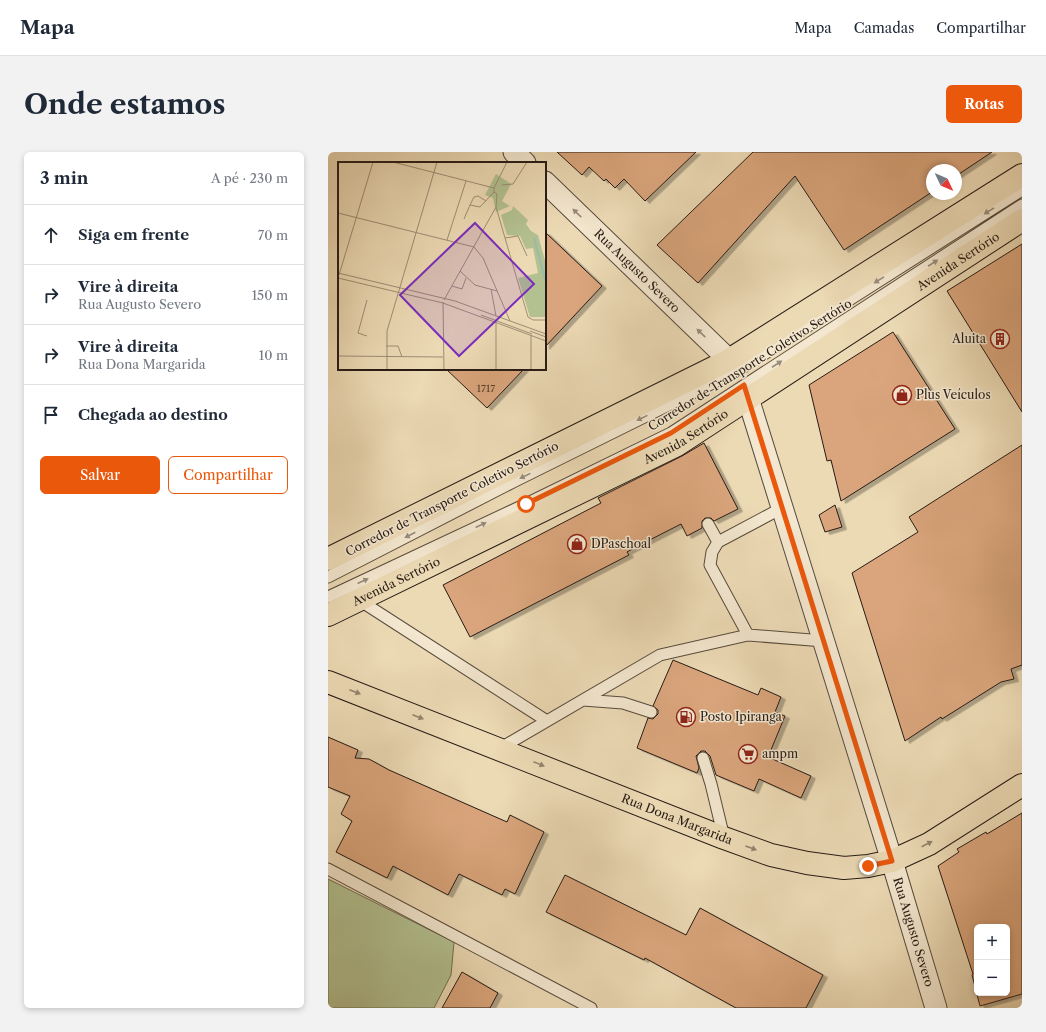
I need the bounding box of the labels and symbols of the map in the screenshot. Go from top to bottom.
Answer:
inset map [338,162,546,370]
north arrow [926,164,962,200]
one-way arrow [983,207,995,214]
one-way arrow [572,209,582,218]
street label: Rua Augusto Severo [591,226,683,316]
street label: Avenida Sertório [913,229,1002,294]
one-way arrow [928,259,938,267]
one-way arrow [874,277,885,284]
street label: Corredor de Transporte Coletivo Sertório [645,295,854,434]
one-way arrow [696,328,706,338]
building icon: Aluita [989,328,1011,350]
place label: Aluita [951,331,987,346]
one-way arrow [772,360,782,368]
house number: 1717 [477,382,495,395]
shop icon: Plus Veículos [891,384,913,406]
place label: Plus Veículos [916,387,991,402]
street label: Avenida Sertório [640,406,731,468]
one-way arrow [636,415,647,421]
street label: Corredor de Transporte Coletivo Sertório [343,438,561,559]
one-way arrow [519,473,531,479]
route start [517,495,535,513]
one-way arrow [475,522,487,528]
one-way arrow [404,532,415,539]
shop icon: DPaschoal [566,533,588,555]
place label: DPaschoal [591,536,651,551]
street label: Avenida Sertório [349,554,442,609]
one-way arrow [358,578,369,584]
one-way arrow [349,690,361,696]
fuel station icon: Posto Ipiranga [675,706,697,728]
place label: Posto Ipiranga [700,709,782,724]
one-way arrow [412,714,424,720]
supermarket icon: ampm [737,743,759,765]
place label: ampm [762,746,798,761]
one-way arrow [533,762,545,768]
street label: Rua Dona Margarida [619,790,735,848]
one-way arrow [921,841,933,848]
one-way arrow [746,845,758,851]
route end [859,857,877,875]
street label: Rua Augusto Severo [890,875,937,989]

